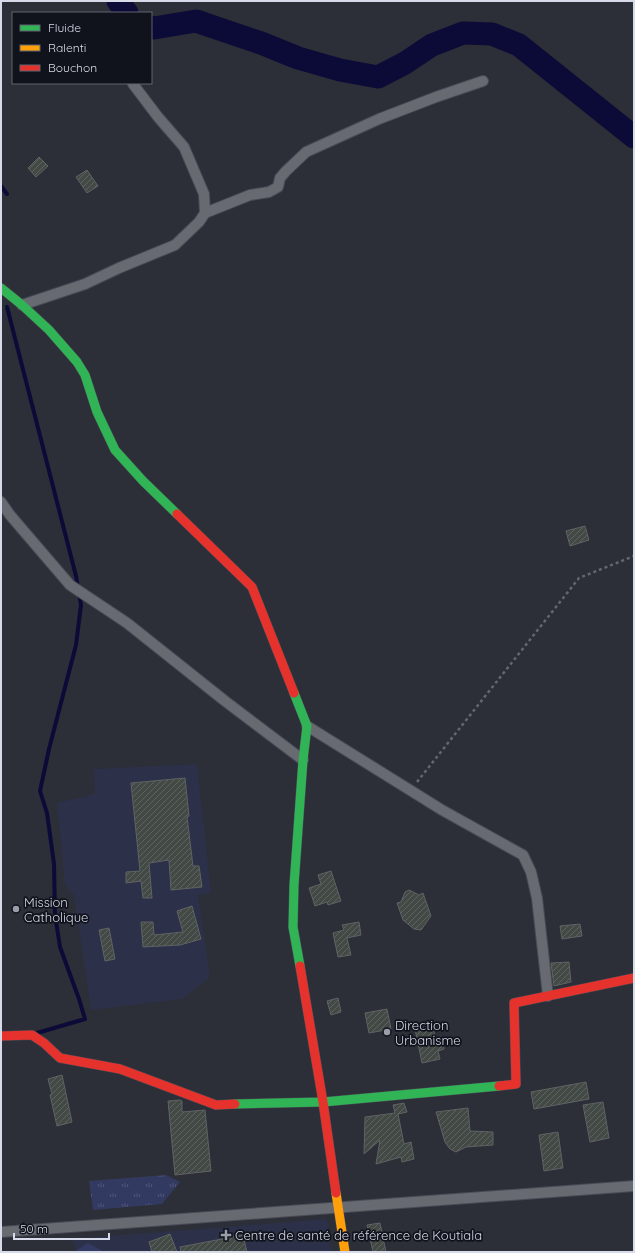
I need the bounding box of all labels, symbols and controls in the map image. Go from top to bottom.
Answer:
legend [12,12,152,84]
text: Fluide [48,20,81,35]
text: Ralenti [48,40,86,55]
text: Bouchon [48,60,97,75]
place label: Mission Catholique [24,894,88,925]
marker: Mission Catholique [11,904,21,914]
place label: Direction Urbanisme [395,1017,461,1048]
marker: Direction Urbanisme [382,1027,392,1037]
scale bar [14,1215,109,1241]
text: 50 m [20,1221,48,1236]
place label: Centre de santé de référence de Koutiala [235,1227,482,1243]
marker: Centre de santé de référence de Koutiala [220,1229,232,1241]

